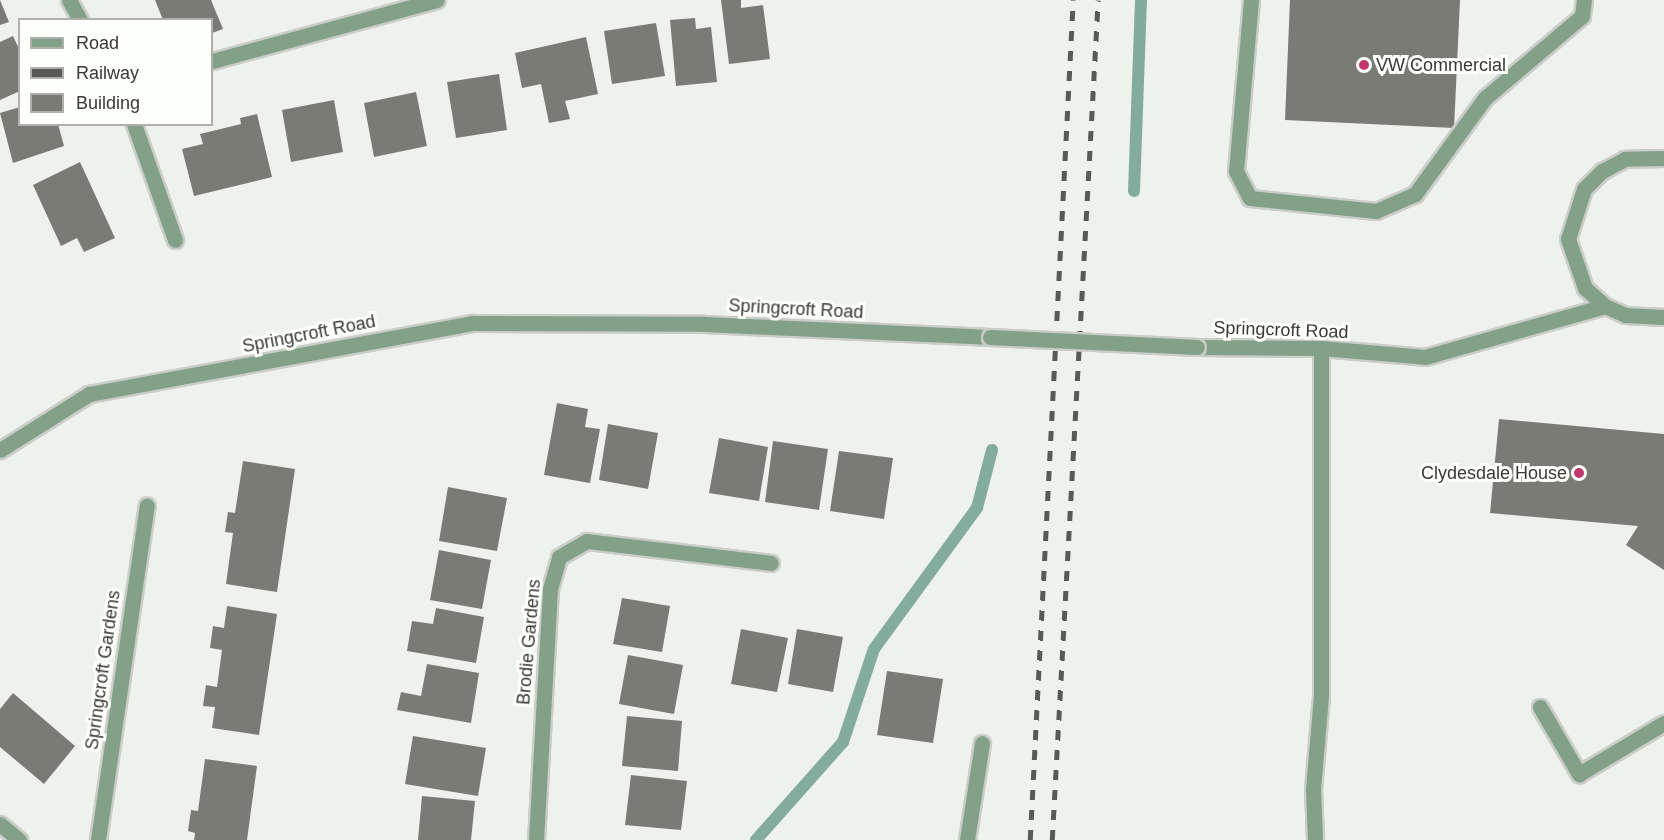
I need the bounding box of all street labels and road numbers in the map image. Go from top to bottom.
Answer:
street label: Springcroft Road [728,295,864,323]
street label: Springcroft Road [241,311,377,357]
street label: Springcroft Road [1213,317,1349,343]
street label: Brodie Gardens [513,578,545,706]
street label: Springcroft Gardens [81,589,125,751]

